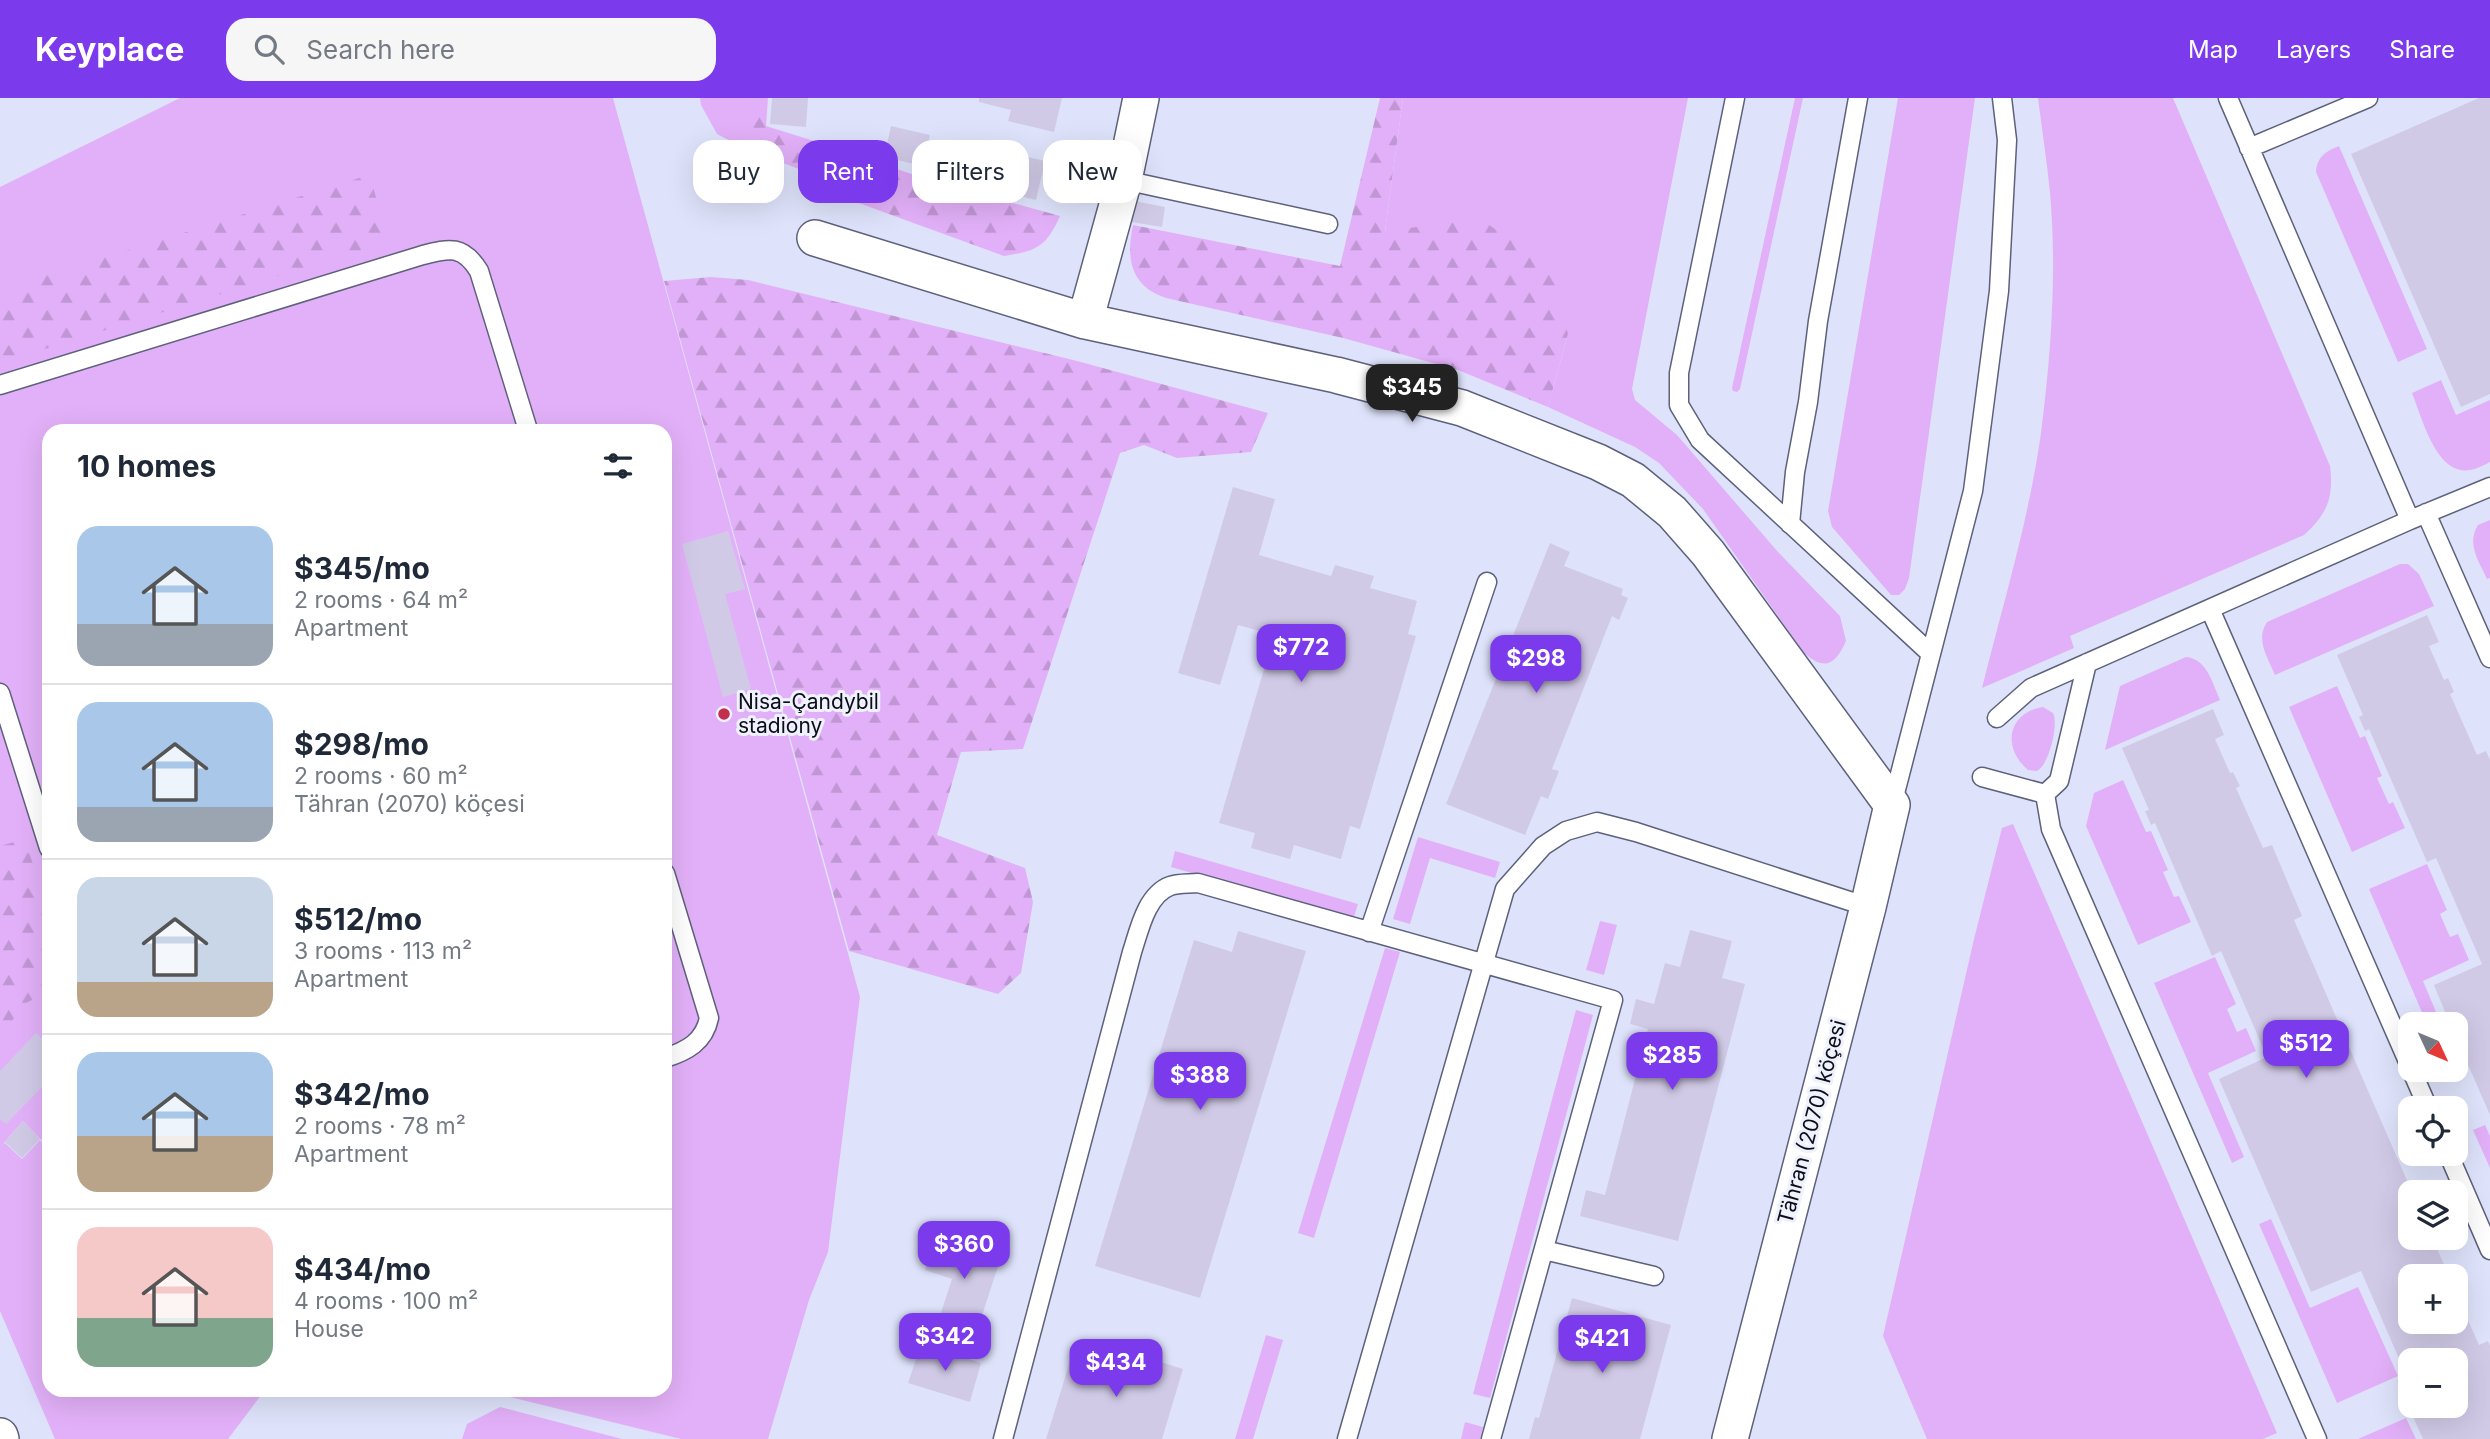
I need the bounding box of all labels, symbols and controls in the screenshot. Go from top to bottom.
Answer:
search box [226,18,716,81]
text: Keyplace [35,29,184,69]
icon: search [250,30,288,68]
text: Search here [306,34,455,65]
text: Map [2188,35,2238,64]
text: Layers [2276,35,2351,64]
text: Share [2389,35,2455,64]
chip: Buy [693,140,784,203]
chip: Rent [798,140,898,203]
chip: Filters [912,140,1029,203]
chip: New [1043,140,1142,203]
pin: $345 [1371,364,1453,424]
text: $345 [1382,373,1442,401]
icon: filters [599,447,637,485]
text: 10 homes [77,448,216,484]
text: $345/mo [294,550,430,586]
icon: home [133,554,217,638]
text: 2 rooms · 64 m² [294,586,468,614]
text: Apartment [294,614,408,642]
pin: $772 [1260,624,1342,684]
text: $772 [1273,633,1329,661]
pin: $298 [1495,636,1577,695]
text: $298 [1506,644,1566,672]
place label: Nisa-Çandybil stadiony [738,689,879,738]
marker: Nisa-Çandybil stadiony [716,706,732,722]
text: $298/mo [294,726,429,762]
icon: home [133,730,217,814]
text: 2 rooms · 60 m² [294,762,468,790]
text: Tähran (2070) köçesi [294,790,525,818]
text: $512/mo [294,901,422,937]
icon: home [133,905,217,989]
text: 3 rooms · 113 m² [294,937,472,965]
text: Apartment [294,965,408,993]
north arrow [2398,1012,2468,1082]
map controls [2398,1012,2468,1418]
street label: Tähran (2070) köçesi [1772,1017,1851,1227]
pin: $512 [2265,1020,2347,1080]
text: $512 [2279,1029,2333,1057]
pin: $285 [1631,1032,1713,1092]
text: $285 [1642,1041,1702,1069]
pin: $388 [1159,1052,1241,1112]
text: $388 [1170,1061,1230,1089]
text: $342/mo [294,1076,430,1112]
icon: home [133,1080,217,1164]
button: locate [2398,1096,2468,1166]
text: 2 rooms · 78 m² [294,1112,466,1140]
text: Apartment [294,1140,408,1168]
button: layers [2398,1180,2468,1250]
pin: $360 [923,1222,1005,1281]
text: $360 [934,1230,994,1258]
text: $434/mo [294,1251,431,1287]
icon: home [133,1255,217,1339]
button: + [2398,1264,2468,1334]
text: 4 rooms · 100 m² [294,1287,478,1315]
pin: $342 [904,1314,986,1373]
text: House [294,1315,364,1343]
pin: $421 [1561,1316,1643,1375]
text: $342 [915,1322,975,1350]
text: $421 [1574,1324,1630,1352]
pin: $434 [1075,1340,1157,1399]
text: $434 [1085,1348,1147,1376]
button: − [2398,1348,2468,1418]

